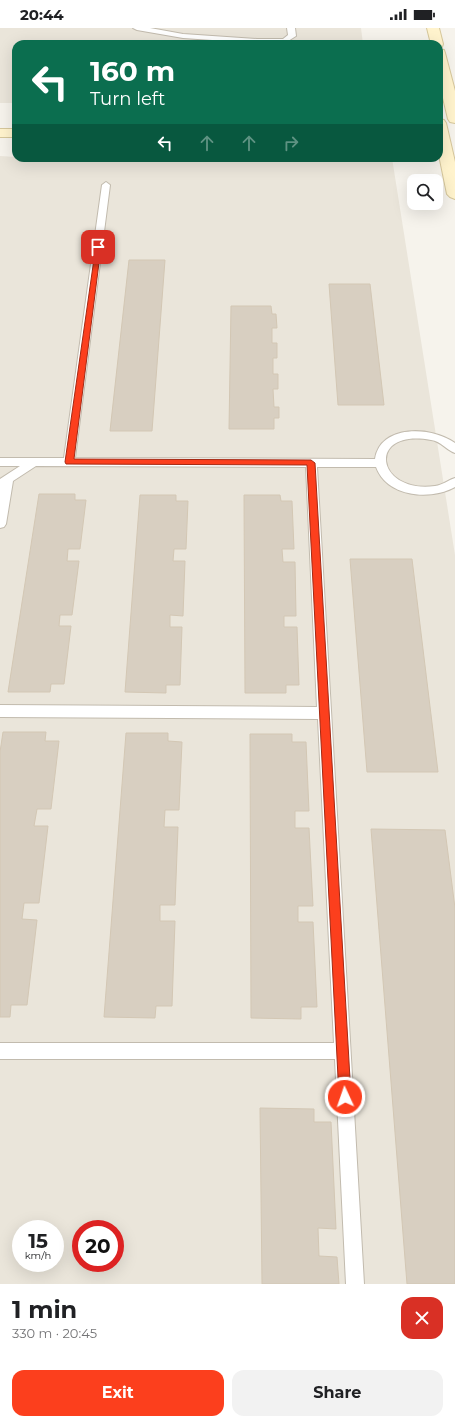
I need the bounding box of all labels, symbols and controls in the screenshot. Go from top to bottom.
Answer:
text: 20:44 [20,5,64,24]
text: 160 m [90,54,175,88]
icon: left [24,56,76,108]
text: Turn left [90,88,165,110]
icon: left [154,132,176,154]
icon: ahead [196,132,218,154]
icon: ahead [238,132,260,154]
icon: right [280,132,302,154]
map controls [407,174,443,210]
button: search [407,174,443,210]
pin [81,230,115,264]
icon: arrive [87,236,109,258]
position arrow [324,1076,366,1118]
speed limit sign: 20 [72,1220,124,1272]
text: 15 [28,1229,48,1253]
text: km/h [25,1249,51,1262]
text: 1 min [12,1295,77,1324]
button: close [401,1297,443,1339]
text: 330 m · 20:45 [12,1325,97,1341]
button: Exit [12,1370,224,1416]
button: Share [232,1370,443,1416]

